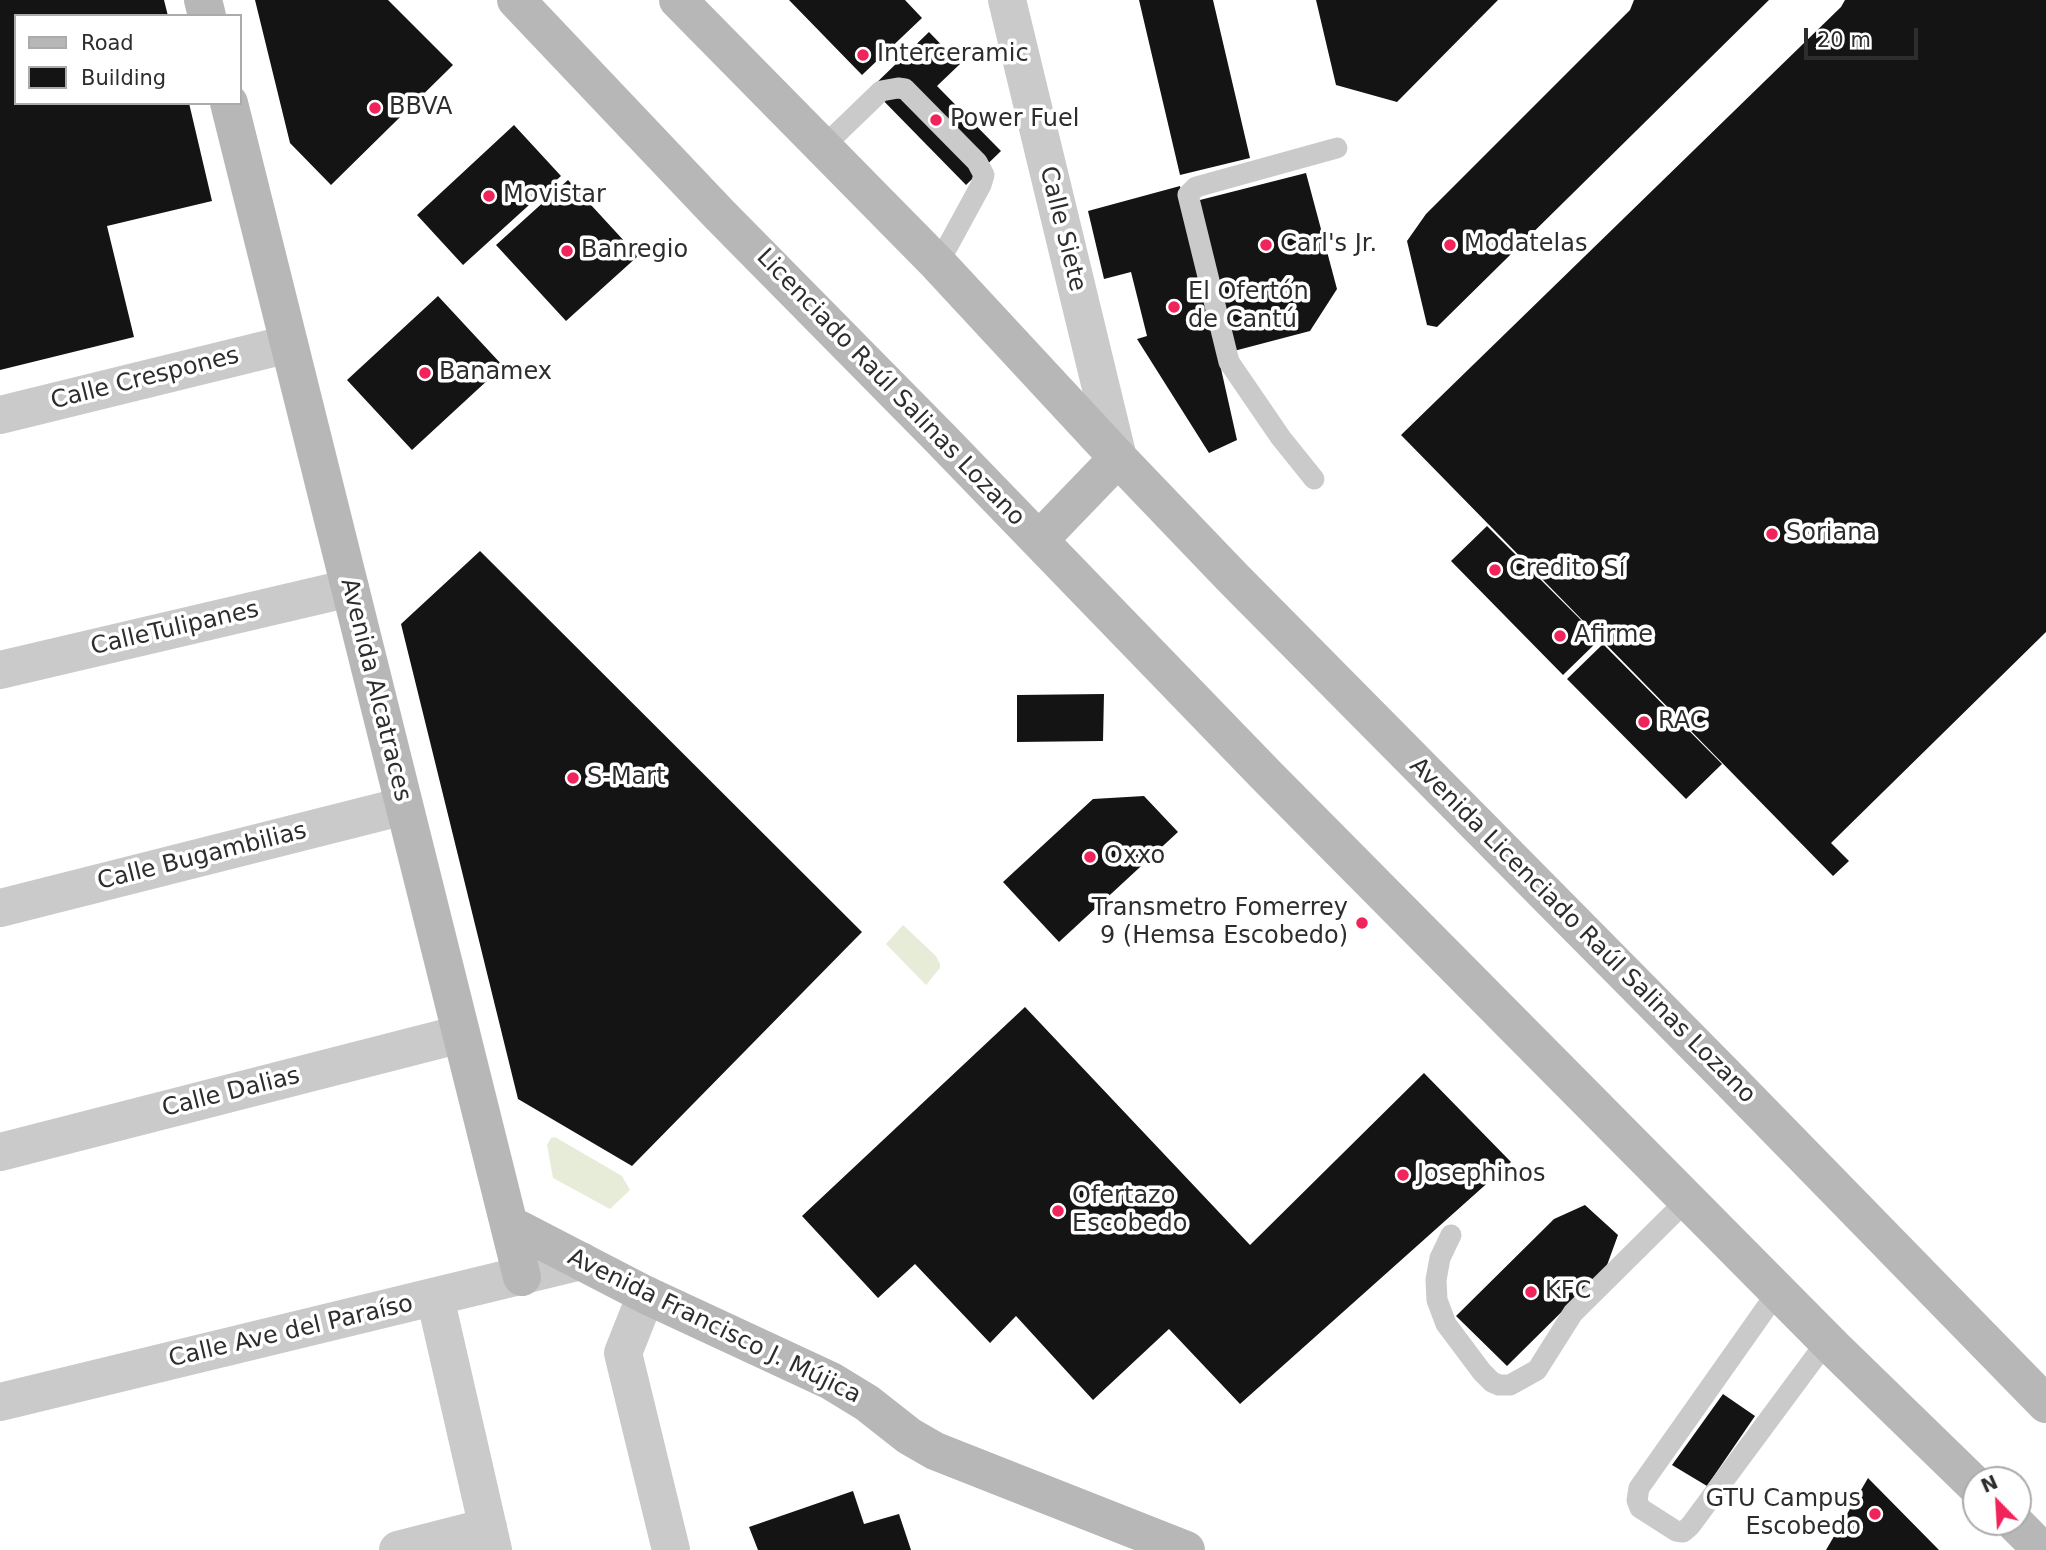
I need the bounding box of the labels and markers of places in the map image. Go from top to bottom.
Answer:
place label: Interceramic [877,41,1029,69]
marker: Interceramic [855,47,871,63]
place label: BBVA [389,94,452,122]
marker: BBVA [367,100,383,116]
place label: Power Fuel [950,106,1079,134]
marker: Power Fuel [928,112,944,128]
place label: Movistar [503,182,606,210]
marker: Movistar [481,188,497,204]
place label: Carl's Jr. [1280,231,1377,259]
place label: Modatelas [1464,231,1587,259]
place label: Banregio [581,237,688,265]
marker: Carl's Jr. [1258,237,1274,253]
marker: Modatelas [1442,237,1458,253]
marker: Banregio [559,243,575,259]
place label: El Ofertón de Cantú [1188,279,1309,335]
marker: El Ofertón de Cantú [1166,299,1182,315]
place label: Banamex [439,359,552,387]
marker: Banamex [417,365,433,381]
place label: Soriana [1786,520,1877,548]
marker: Soriana [1764,526,1780,542]
place label: Credito Sí [1509,556,1625,584]
marker: Credito Sí [1487,562,1503,578]
place label: Afirme [1574,622,1653,650]
marker: Afirme [1552,628,1568,644]
place label: RAC [1658,708,1706,736]
marker: RAC [1636,714,1652,730]
place label: S-Mart [587,764,666,792]
marker: S-Mart [565,770,581,786]
place label: Oxxo [1104,843,1165,871]
marker: Oxxo [1082,849,1098,865]
place label: Transmetro Fomerrey 9 (Hemsa Escobedo) [1092,895,1348,951]
marker: Transmetro Fomerrey 9 (Hemsa Escobedo) [1354,915,1370,931]
place label: Josephinos [1417,1161,1546,1189]
marker: Josephinos [1395,1167,1411,1183]
place label: Ofertazo Escobedo [1072,1183,1187,1239]
marker: Ofertazo Escobedo [1050,1203,1066,1219]
place label: KFC [1545,1278,1591,1306]
marker: KFC [1523,1284,1539,1300]
place label: GTU Campus Escobedo [1706,1486,1861,1542]
marker: GTU Campus Escobedo [1867,1506,1883,1522]

